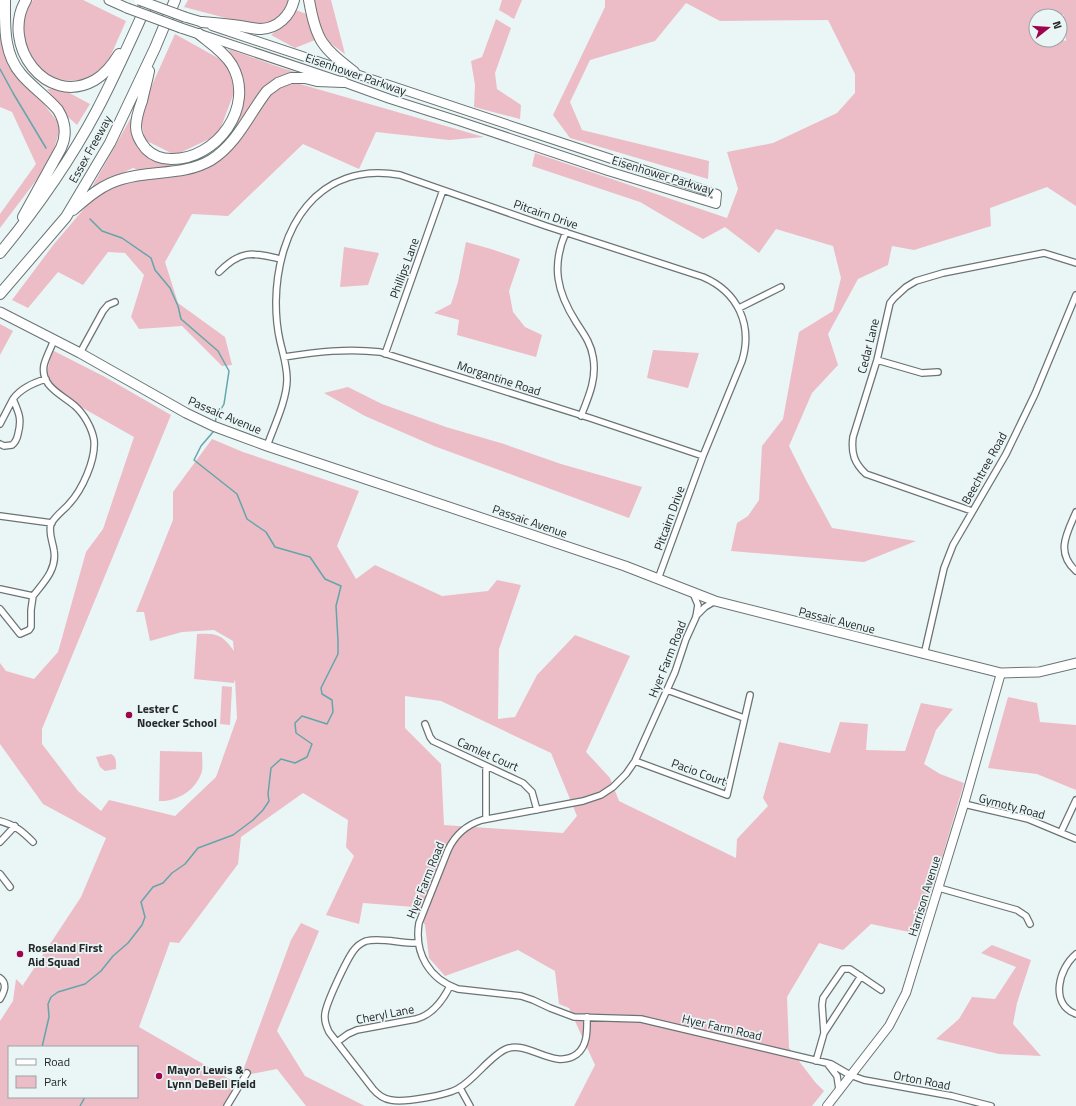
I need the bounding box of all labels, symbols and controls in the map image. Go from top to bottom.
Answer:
north arrow [1028,8,1068,48]
text: N [1049,19,1066,31]
street label: Eisenhower Parkway [303,48,409,100]
street label: Essex Freeway [64,111,117,186]
street label: Eisenhower Parkway [610,150,717,200]
street label: Pitcairn Drive [511,194,581,234]
street label: Phillips Lane [384,235,424,301]
street label: Cedar Lane [852,317,884,375]
street label: Morgantine Road [455,356,543,400]
street label: Passaic Avenue [185,391,265,439]
street label: Beechtree Road [956,428,1012,508]
street label: Pitcairn Drive [649,483,689,553]
street label: Passaic Avenue [490,499,570,543]
street label: Passaic Avenue [797,601,877,639]
street label: Hyer Farm Road [643,618,691,700]
place label: Lester C Noecker School [137,699,217,732]
marker: Lester C Noecker School [124,710,134,720]
street label: Camlet Court [454,732,523,776]
street label: Pacio Court [669,753,730,791]
street label: Gymoty Road [977,788,1047,824]
street label: Hyer Farm Road [401,839,449,921]
street label: Harrison Avenue [903,853,945,939]
place label: Roseland First Aid Squad [28,938,103,971]
marker: Roseland First Aid Squad [15,949,25,959]
street label: Cheryl Lane [354,999,416,1029]
street label: Hyer Farm Road [680,1009,764,1045]
legend [8,1046,138,1098]
text: Road [44,1052,70,1071]
place label: Mayor Lewis & Lynn DeBell Field [167,1060,256,1093]
street label: Orton Road [892,1065,952,1095]
marker: Mayor Lewis & Lynn DeBell Field [154,1071,164,1081]
text: Park [44,1072,67,1091]

